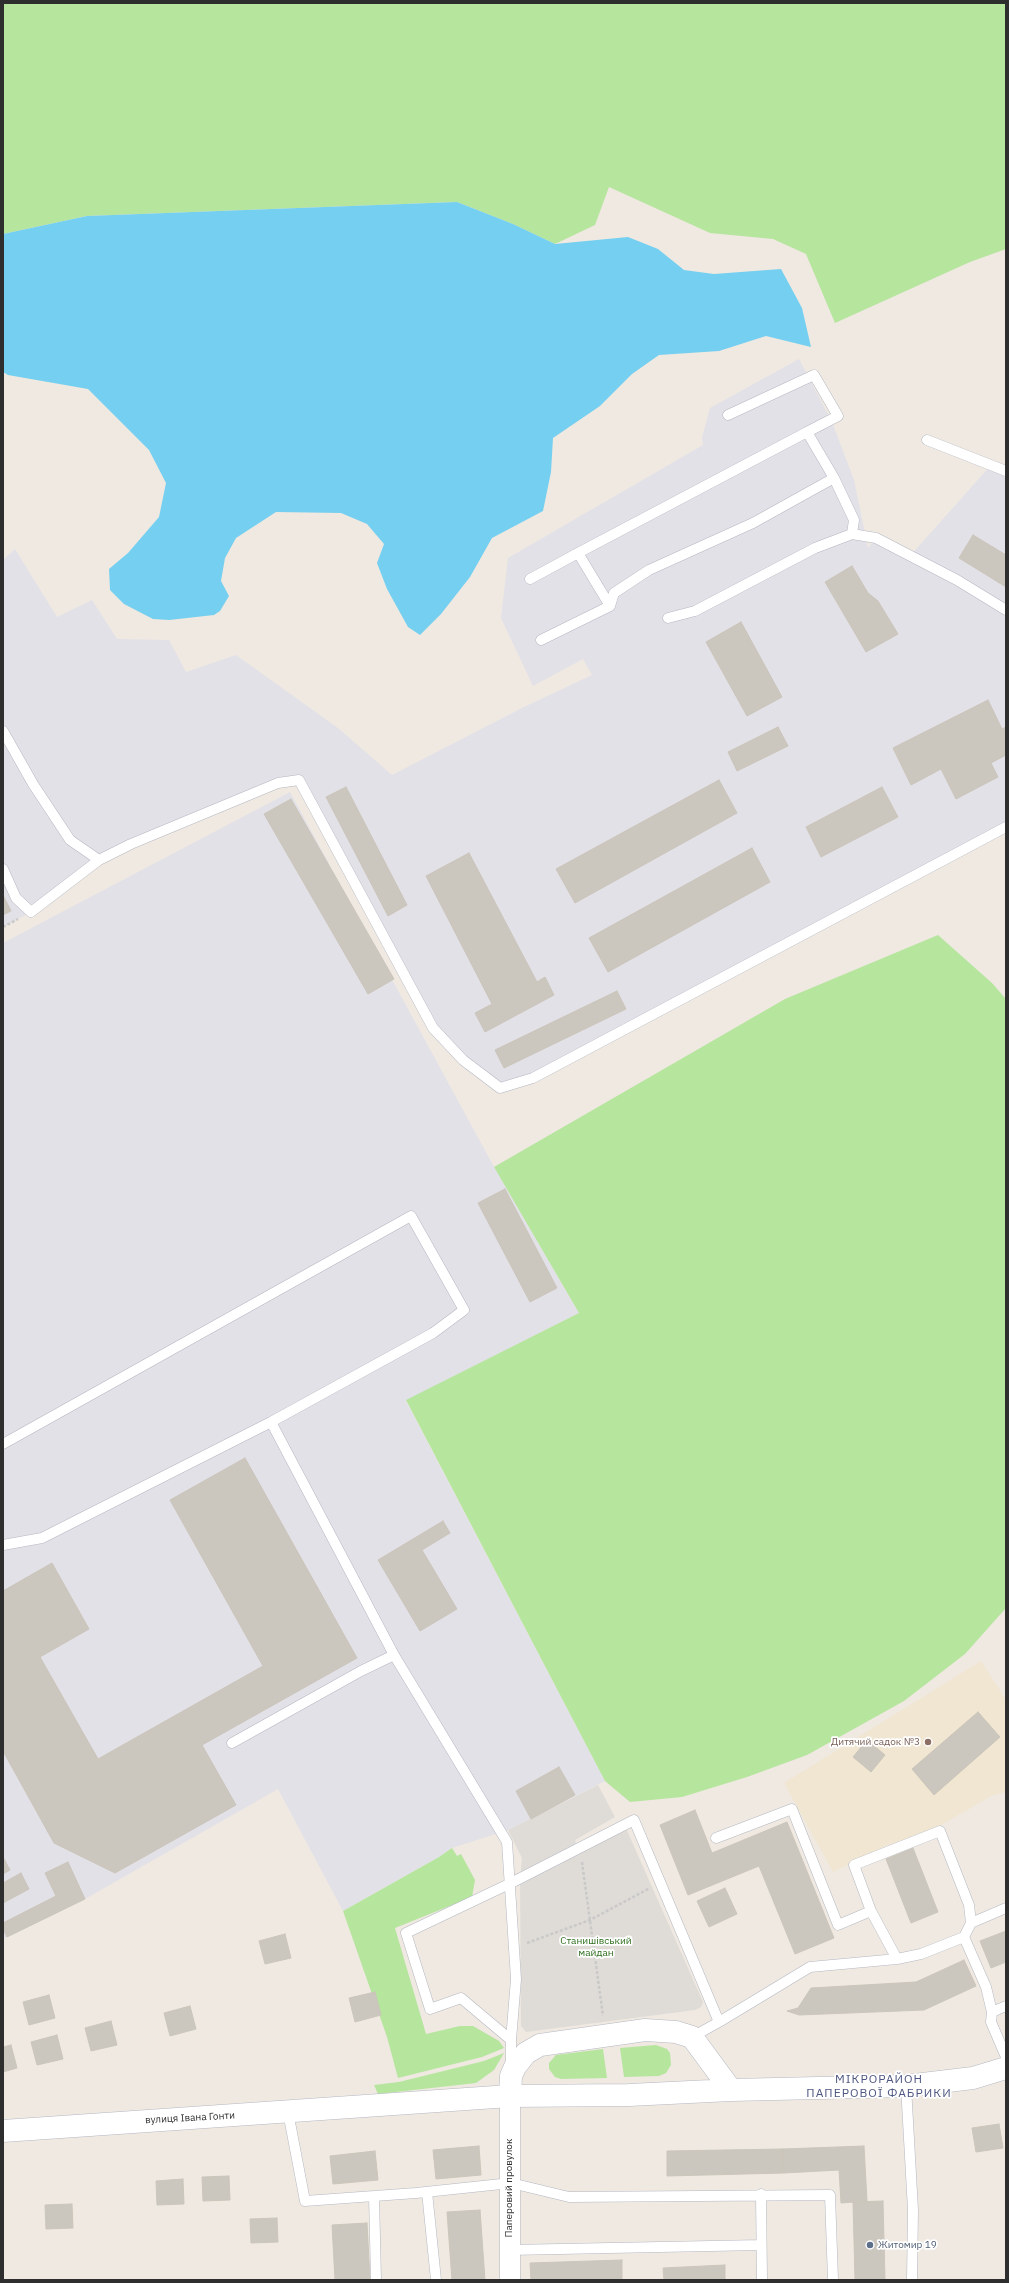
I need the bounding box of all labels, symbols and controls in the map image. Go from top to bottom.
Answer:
place label: Дитячий садок №3 [831,1736,920,1748]
marker: Дитячий садок №3 [923,1737,933,1747]
park label: Станишівський майдан [560,1935,632,1958]
district label: МІКРОРАЙОН ПАПЕРОВОЇ ФАБРИКИ [806,2073,952,2101]
street label: вулиця Івана Гонти [145,2110,235,2126]
street label: Паперовий провулок [503,2139,515,2237]
place label: Житомир 19 [878,2239,937,2251]
marker: Житомир 19 [865,2240,875,2250]

